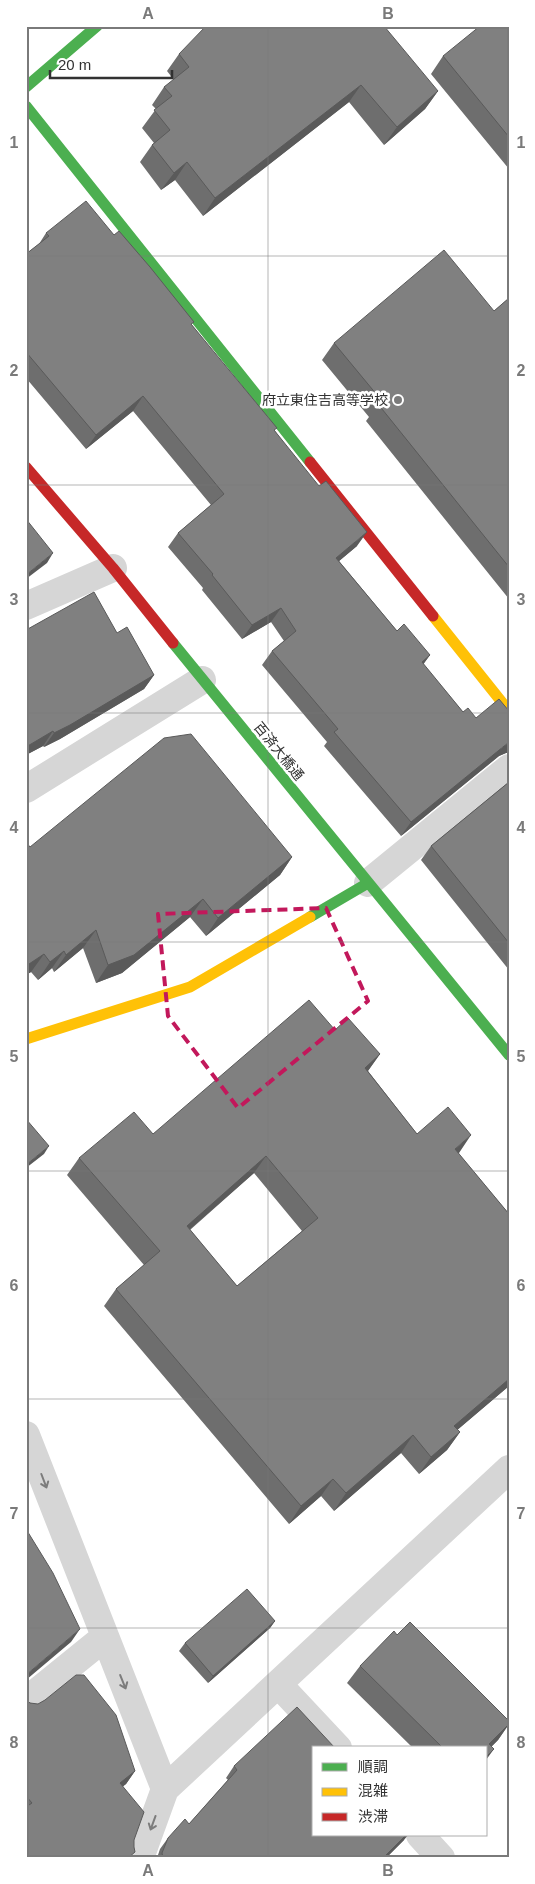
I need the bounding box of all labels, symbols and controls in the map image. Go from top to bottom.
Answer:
text: A [142,5,154,22]
text: B [382,5,394,22]
scale bar [50,48,172,80]
text: 20 m [58,56,91,73]
text: 1 [10,134,19,151]
text: 1 [517,134,526,151]
text: 2 [10,362,19,379]
text: 2 [517,362,526,379]
place label: 府立東住吉高等学校 [262,392,388,408]
marker: 府立東住吉高等学校 [392,394,404,406]
text: 3 [10,591,19,608]
text: 3 [517,591,526,608]
street label: 百済大橋通 [251,719,307,783]
text: 4 [10,819,19,836]
text: 4 [517,819,526,836]
text: 5 [10,1048,19,1065]
text: 5 [517,1048,526,1065]
text: 6 [10,1277,19,1294]
text: 6 [517,1277,526,1294]
one-way arrow [40,1473,49,1488]
text: 7 [10,1505,19,1522]
text: 7 [517,1505,526,1522]
one-way arrow [119,1675,128,1690]
text: 8 [10,1734,19,1751]
text: 8 [517,1734,526,1751]
legend [312,1746,488,1836]
text: 順調 [358,1758,388,1775]
text: 混雑 [358,1782,388,1799]
text: 渋滞 [358,1808,388,1825]
one-way arrow [147,1816,156,1831]
text: A [142,1862,154,1879]
text: B [382,1862,394,1879]

